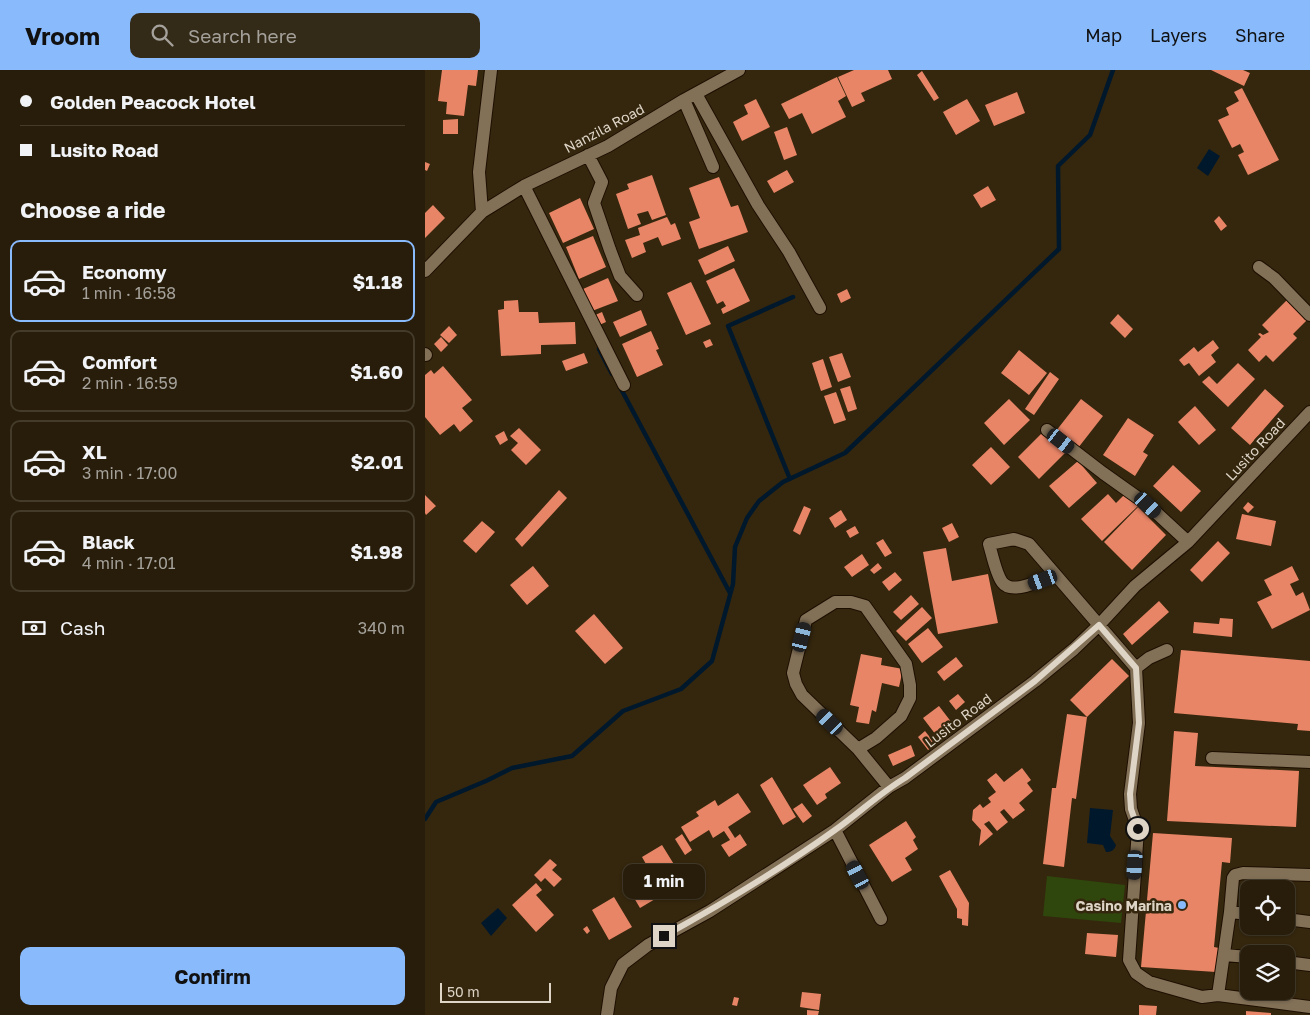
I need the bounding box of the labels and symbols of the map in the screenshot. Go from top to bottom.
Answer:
street label: Nanzila Road [561,100,647,156]
street label: Lusito Road [1222,414,1288,484]
car [1044,426,1077,456]
car [1131,489,1164,521]
car [1026,568,1059,592]
car [791,621,812,653]
street label: Lusito Road [921,689,995,751]
car [814,706,846,738]
route start [1127,818,1149,840]
car [1126,850,1143,880]
car [844,858,871,892]
callout: 1 min [623,864,705,898]
place label: Casino Marina [1075,897,1172,914]
marker: Casino Marina [1176,899,1188,911]
route end [653,925,675,947]
scale bar [440,980,551,1003]

